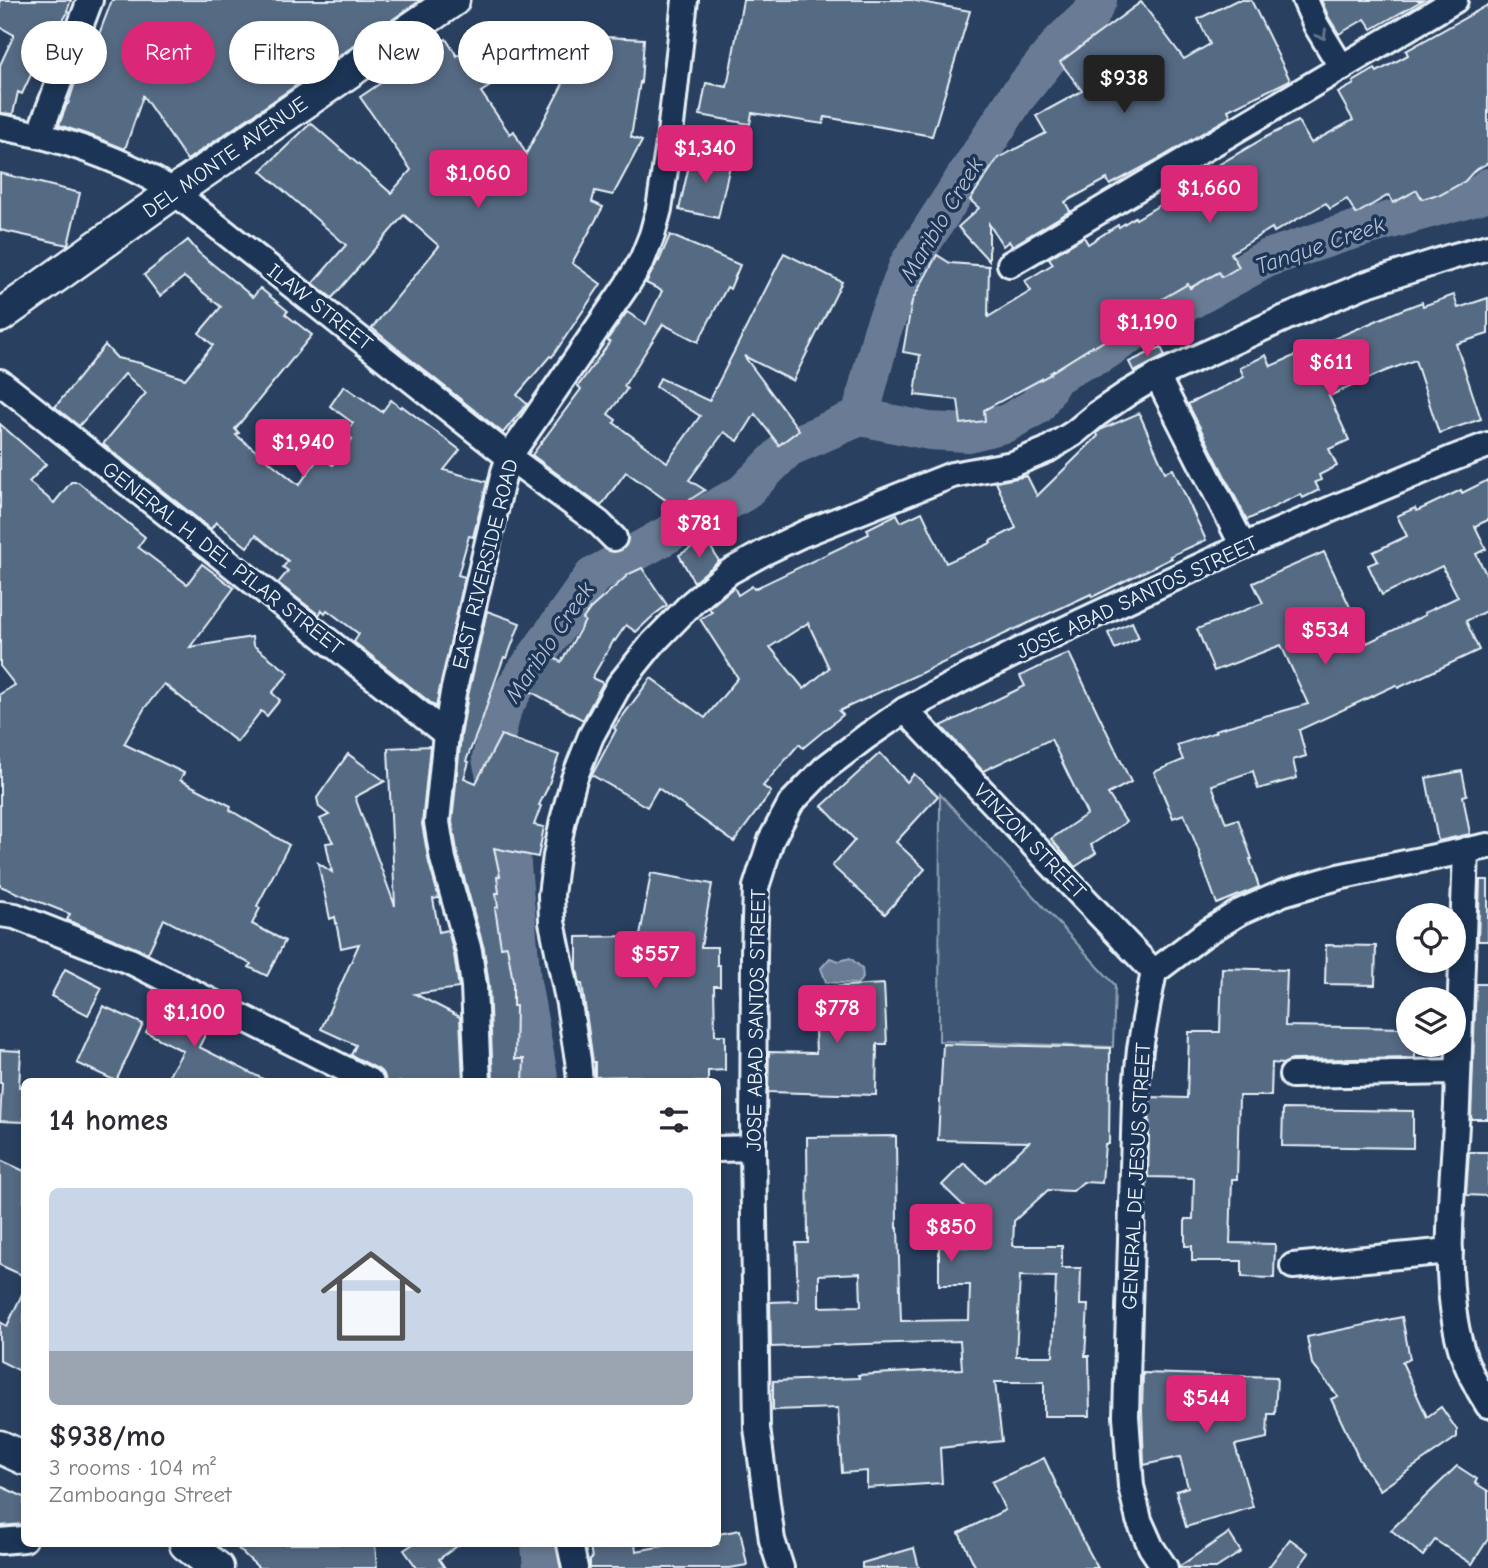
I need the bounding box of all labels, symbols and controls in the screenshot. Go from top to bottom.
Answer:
chip: Buy [21,21,107,84]
chip: Rent [121,21,215,84]
chip: Filters [229,21,339,84]
chip: New [353,21,444,84]
chip: Apartment [458,21,613,84]
one-way arrow [1314,27,1327,40]
pin: $938 [1083,55,1165,115]
text: $938 [1100,64,1149,91]
street label: DEL MONTE AVENUE [138,91,312,223]
pin: $1,340 [648,125,762,185]
text: $1,340 [674,134,736,161]
pin: $1,060 [421,150,535,210]
water label: Mariblo Creek [893,152,989,287]
text: $1,060 [445,159,511,186]
pin: $1,660 [1152,166,1266,225]
text: $1,660 [1177,174,1241,201]
water label: Tanque Creek [1252,210,1389,280]
street label: ILAW STREET [263,259,377,355]
pin: $1,190 [1090,300,1204,359]
text: $1,190 [1116,308,1178,335]
pin: $611 [1290,340,1372,399]
text: $611 [1309,348,1353,375]
pin: $1,940 [246,420,360,479]
text: $1,940 [271,428,335,455]
street label: EAST RIVERSIDE ROAD [447,456,523,672]
street label: GENERAL H. DEL PILAR STREET [98,457,348,659]
pin: $781 [658,500,740,560]
text: $781 [677,509,721,536]
street label: JOSE ABAD SANTOS STREET [1013,531,1261,663]
water label: Mariblo Creek [499,576,600,709]
pin: $534 [1284,608,1366,667]
text: $534 [1301,616,1349,643]
street label: VINZON STREET [969,779,1091,904]
street label: JOSE ABAD SANTOS STREET [742,888,770,1152]
map controls [1396,903,1466,1057]
button: locate [1396,903,1466,973]
pin: $557 [614,932,696,991]
text: $557 [631,940,679,967]
pin: $778 [796,986,878,1045]
button: layers [1396,987,1466,1057]
pin: $1,100 [137,990,251,1049]
text: $778 [814,994,860,1021]
text: $1,100 [163,998,225,1025]
street label: GENERAL DE JESUS STREET [1117,1042,1155,1310]
icon: filters [655,1101,693,1139]
text: 14 homes [49,1103,168,1138]
pin: $850 [910,1204,992,1264]
text: $850 [926,1213,977,1240]
icon: home [308,1233,434,1359]
pin: $544 [1165,1376,1247,1435]
text: $544 [1182,1384,1230,1411]
text: $938/mo [49,1419,165,1454]
text: 3 rooms · 104 m² [49,1454,216,1481]
text: Zamboanga Street [49,1481,232,1508]

